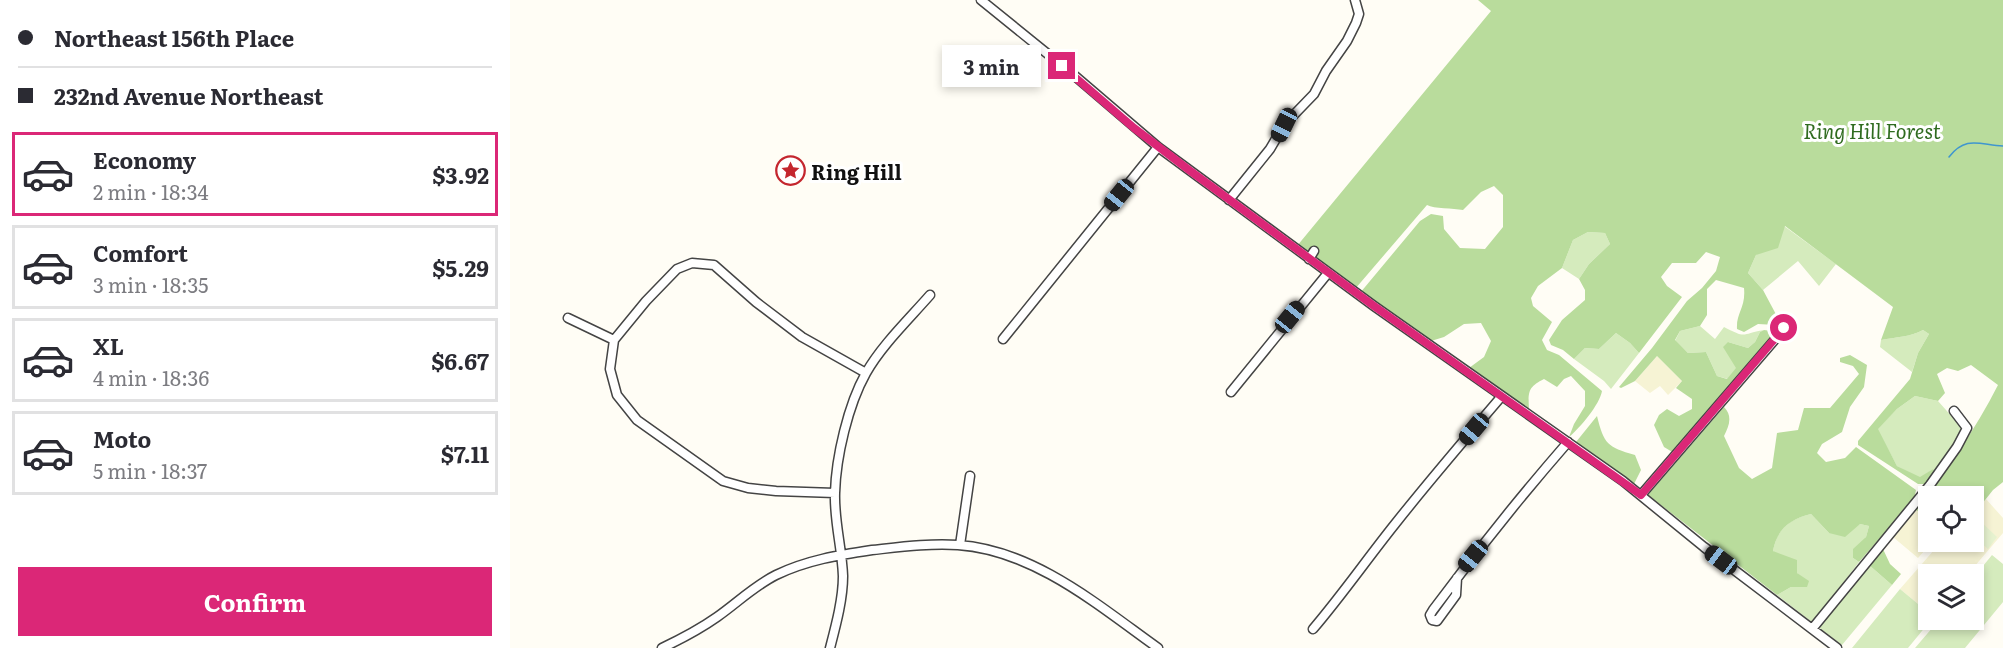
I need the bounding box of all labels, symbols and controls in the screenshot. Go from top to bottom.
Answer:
text: Northeast 156th Place [54,21,294,54]
callout: 3 min [942,45,1041,87]
text: 3 min [963,51,1020,81]
route end [1048,52,1075,79]
text: 232nd Avenue Northeast [54,79,323,112]
car [1268,105,1300,145]
park label: Ring Hill Forest [1803,115,1941,145]
text: Economy [93,143,196,176]
icon: car [21,147,75,201]
place icon: Ring Hill [774,155,806,187]
place label: Ring Hill [811,156,902,186]
text: $3.92 [432,158,489,191]
car [1101,175,1137,215]
text: 2 min · 18:34 [93,176,208,206]
text: Comfort [93,236,188,269]
icon: car [21,240,75,294]
text: $5.29 [432,251,489,284]
text: 3 min · 18:35 [93,269,208,299]
car [1272,297,1308,337]
route start [1770,314,1797,341]
text: XL [93,329,124,362]
icon: car [21,333,75,387]
text: $6.67 [431,344,489,377]
text: 4 min · 18:36 [93,362,209,392]
car [1456,409,1492,449]
text: Moto [93,422,151,455]
icon: car [21,426,75,480]
text: $7.11 [441,437,489,470]
text: 5 min · 18:37 [93,455,207,485]
map controls [1918,486,1984,630]
button: locate [1918,486,1984,552]
car [1455,536,1491,576]
car [1701,542,1741,578]
button: layers [1918,564,1984,630]
button: Confirm [18,567,492,636]

